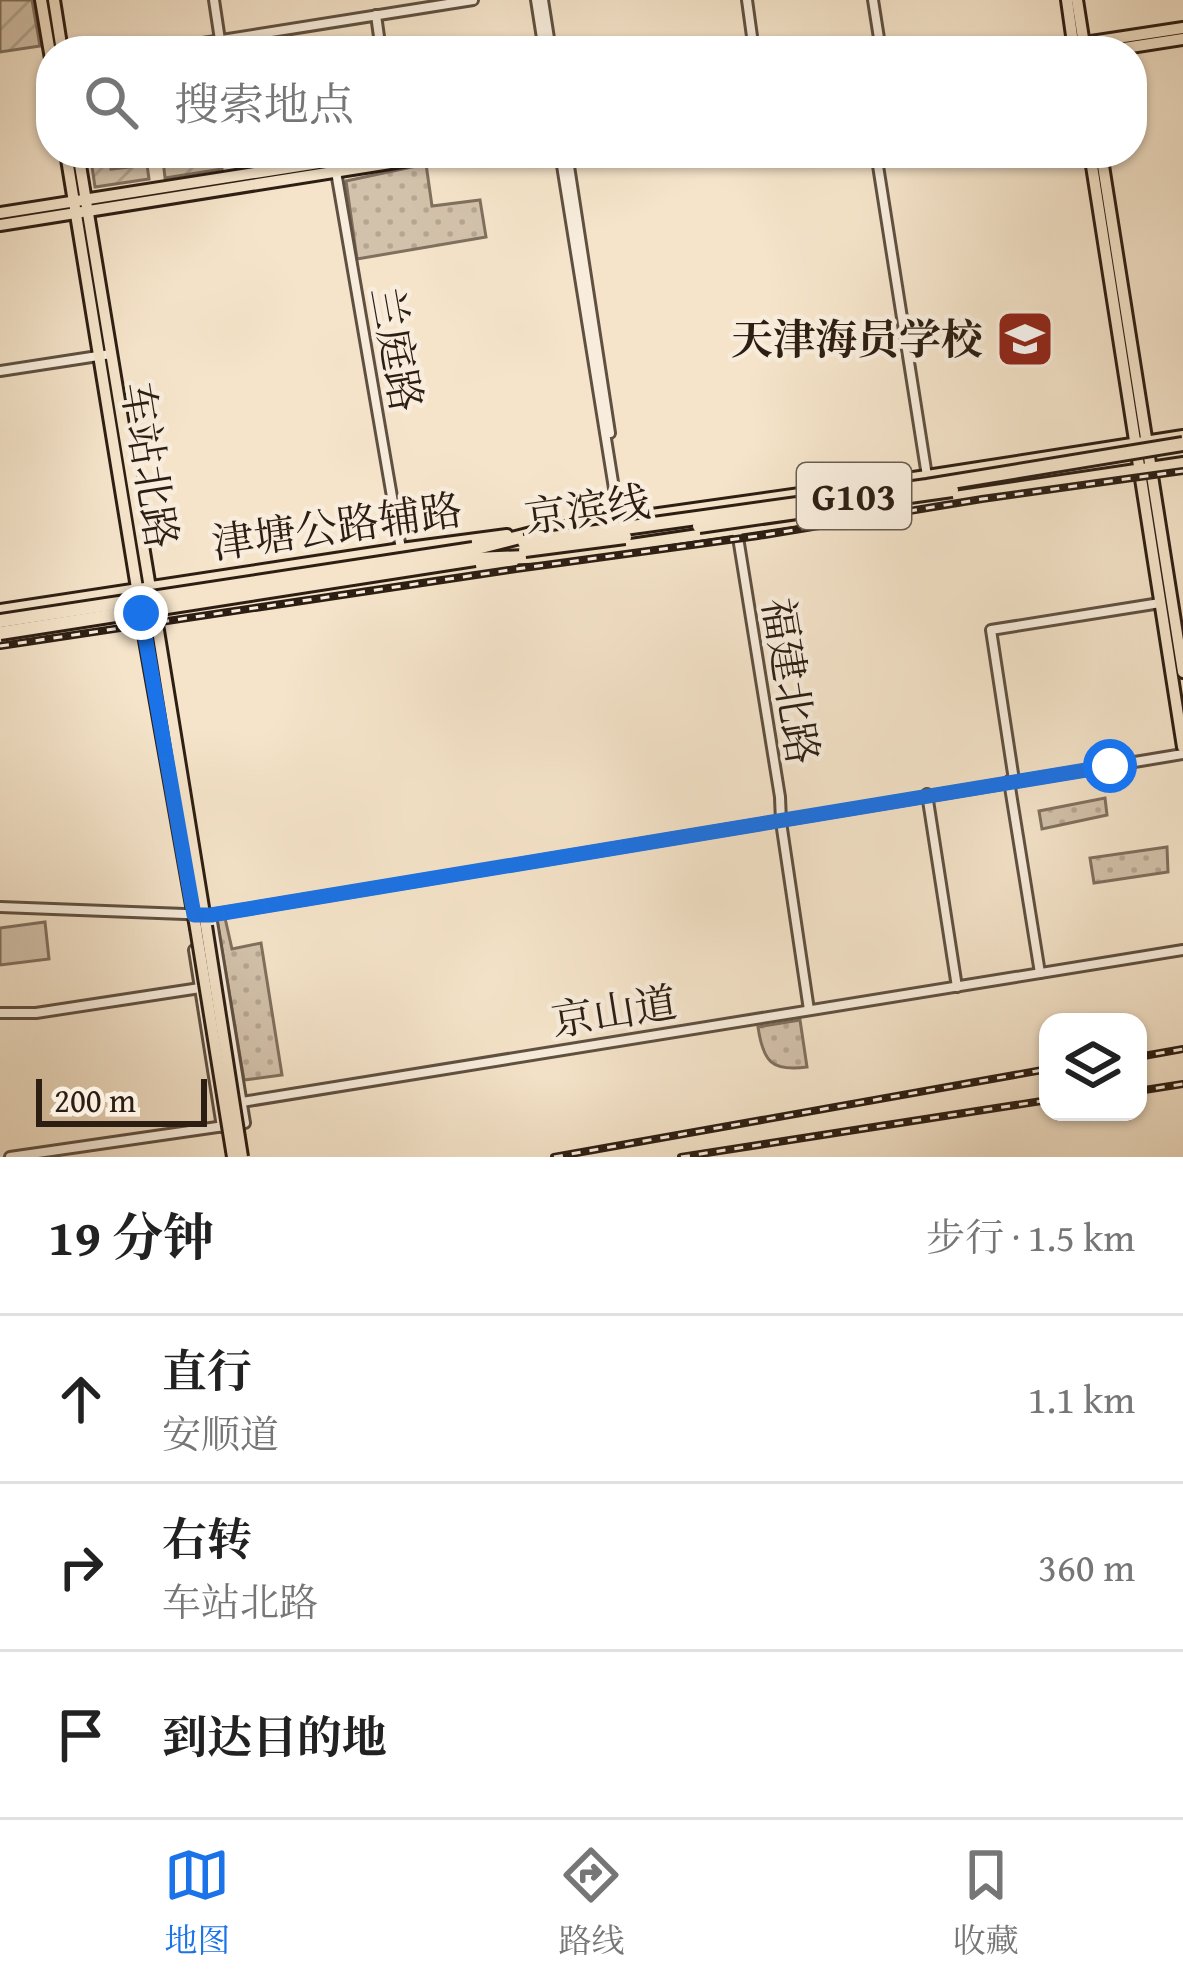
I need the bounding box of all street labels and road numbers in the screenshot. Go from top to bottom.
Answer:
street label: 兰庭路 [357,282,438,416]
street label: 车站北路 [107,377,194,553]
road number: G103 [797,463,911,529]
street label: 京滨线 [520,470,654,547]
street label: 津塘公路辅路 [208,478,466,573]
street label: 福建北路 [748,593,835,769]
street label: 京山道 [547,971,681,1050]

